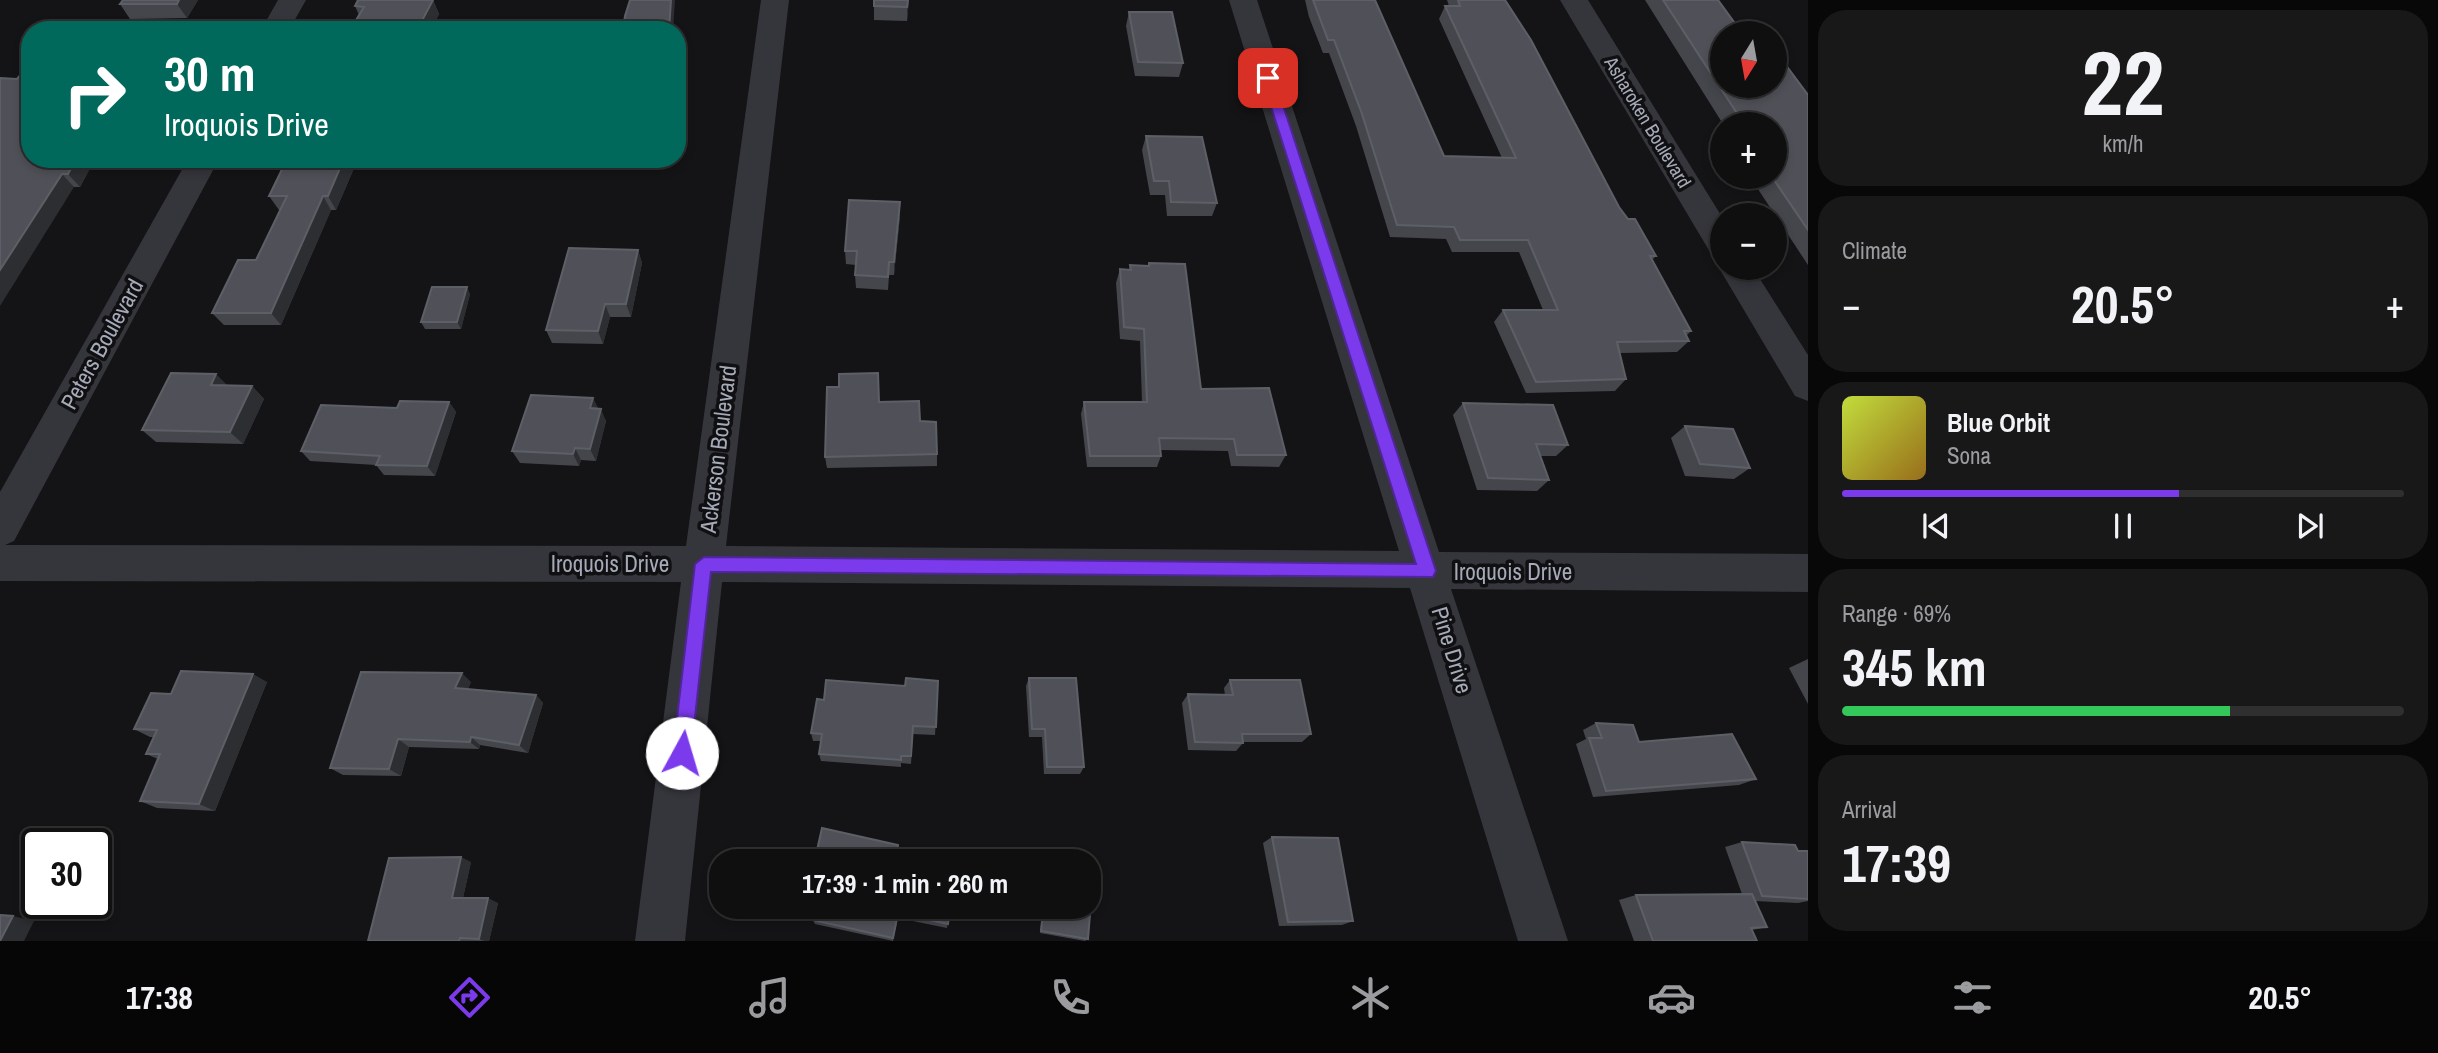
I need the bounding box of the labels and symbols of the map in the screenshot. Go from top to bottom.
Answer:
north arrow [1710,21,1787,98]
pin [1238,48,1298,108]
street label: Asharoken Boulevard [1598,51,1698,193]
street label: Peters Boulevard [53,273,150,415]
street label: Ackerson Boulevard [692,363,743,536]
street label: Iroquois Drive [551,548,669,579]
street label: Iroquois Drive [1454,556,1572,587]
street label: Pine Drive [1425,603,1480,697]
position arrow [645,716,719,790]
speed limit sign: 30 [21,828,112,919]

